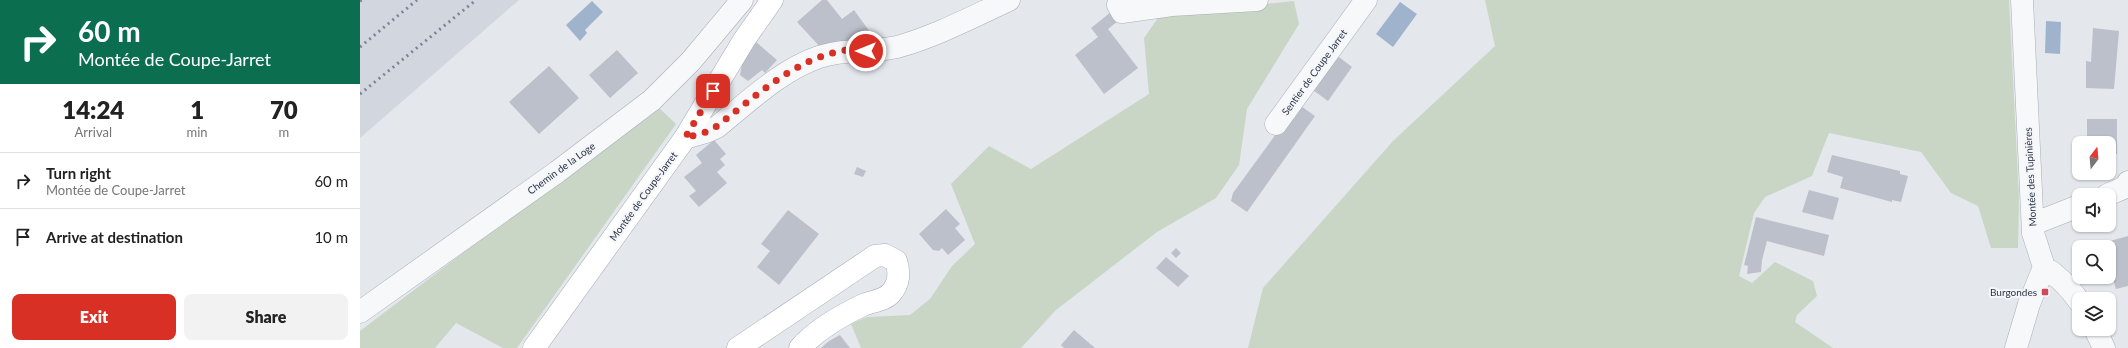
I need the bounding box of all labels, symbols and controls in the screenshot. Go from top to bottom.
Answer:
text: 60 m [78,14,141,48]
icon: right [12,16,64,68]
street label: Sentier de Coupe Jarret [1279,26,1349,117]
position arrow [845,30,887,72]
text: Montée de Coupe-Jarret [78,48,271,70]
pin [696,74,730,108]
icon: arrive [702,80,724,102]
text: 14:24 [62,95,124,124]
text: 1 [190,95,204,124]
text: 70 [270,95,298,124]
text: Arrival [75,124,112,140]
text: min [187,124,208,140]
text: m [278,124,289,140]
street label: Montée des Tupinières [2021,127,2039,227]
north arrow [2072,136,2116,180]
map controls [2072,136,2116,336]
street label: Chemin de la Loge [525,140,597,196]
street label: Montée de Coupe-Jarret [607,149,680,243]
text: Turn right [46,164,111,182]
icon: right [12,170,34,192]
text: 60 m [314,172,348,190]
text: Montée de Coupe-Jarret [46,182,185,198]
button: sound [2072,188,2116,232]
icon: arrive [12,226,34,248]
text: Arrive at destination [46,228,183,246]
text: 10 m [314,228,348,246]
button: search [2072,240,2116,284]
place label: Burgondes [1990,286,2037,298]
marker: Burgondes [2040,287,2050,297]
button: layers [2072,292,2116,336]
button: Exit [12,294,176,340]
button: Share [184,294,348,340]

